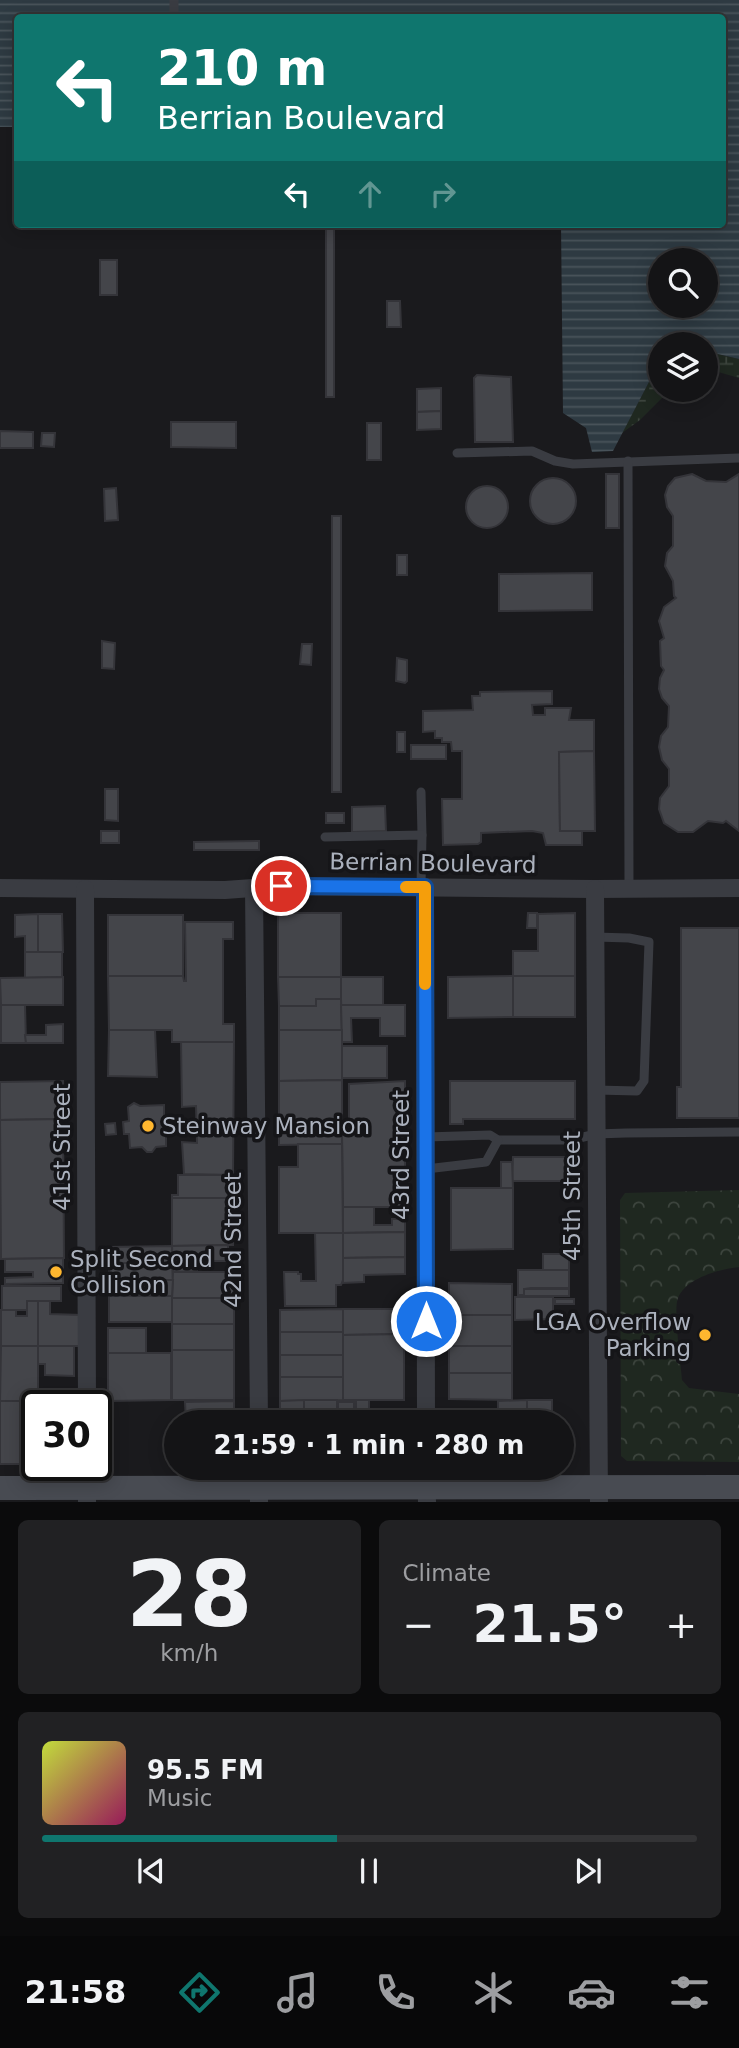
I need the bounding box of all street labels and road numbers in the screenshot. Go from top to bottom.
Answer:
street label: Berrian Boulevard [329,848,537,878]
street label: 41st Street [49,1083,75,1211]
street label: 43rd Street [388,1090,414,1220]
street label: 45th Street [559,1131,585,1261]
street label: 42nd Street [220,1172,246,1308]

